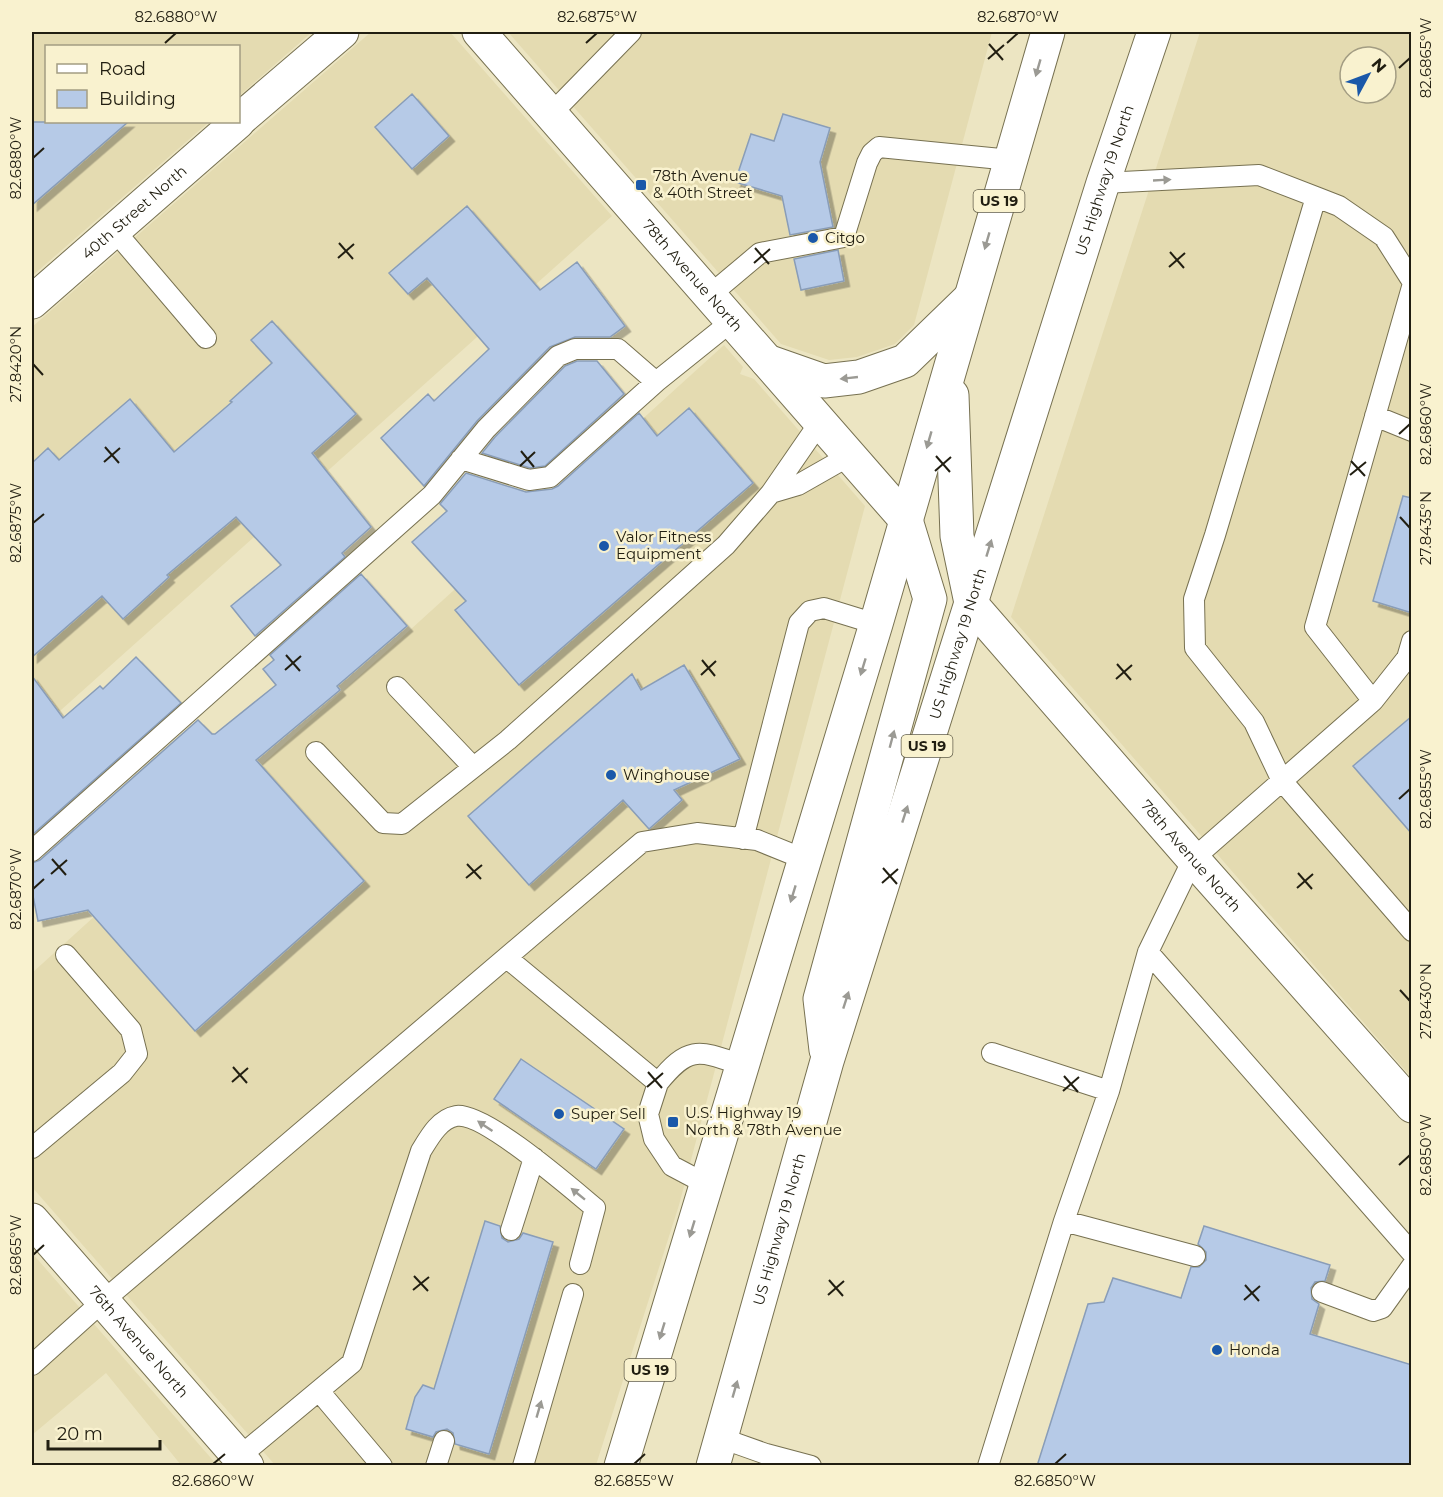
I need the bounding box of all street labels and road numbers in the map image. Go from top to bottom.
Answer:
street label: US Highway 19 North [1071,102,1138,258]
street label: 40th Street North [78,161,191,263]
road number: US 19 [974,190,1024,212]
street label: 78th Avenue North [639,215,747,336]
street label: US Highway 19 North [925,566,990,722]
road number: US 19 [902,735,952,757]
street label: 78th Avenue North [1137,796,1245,916]
street label: US Highway 19 North [749,1151,810,1308]
street label: 76th Avenue North [85,1282,193,1402]
road number: US 19 [624,1359,676,1381]

